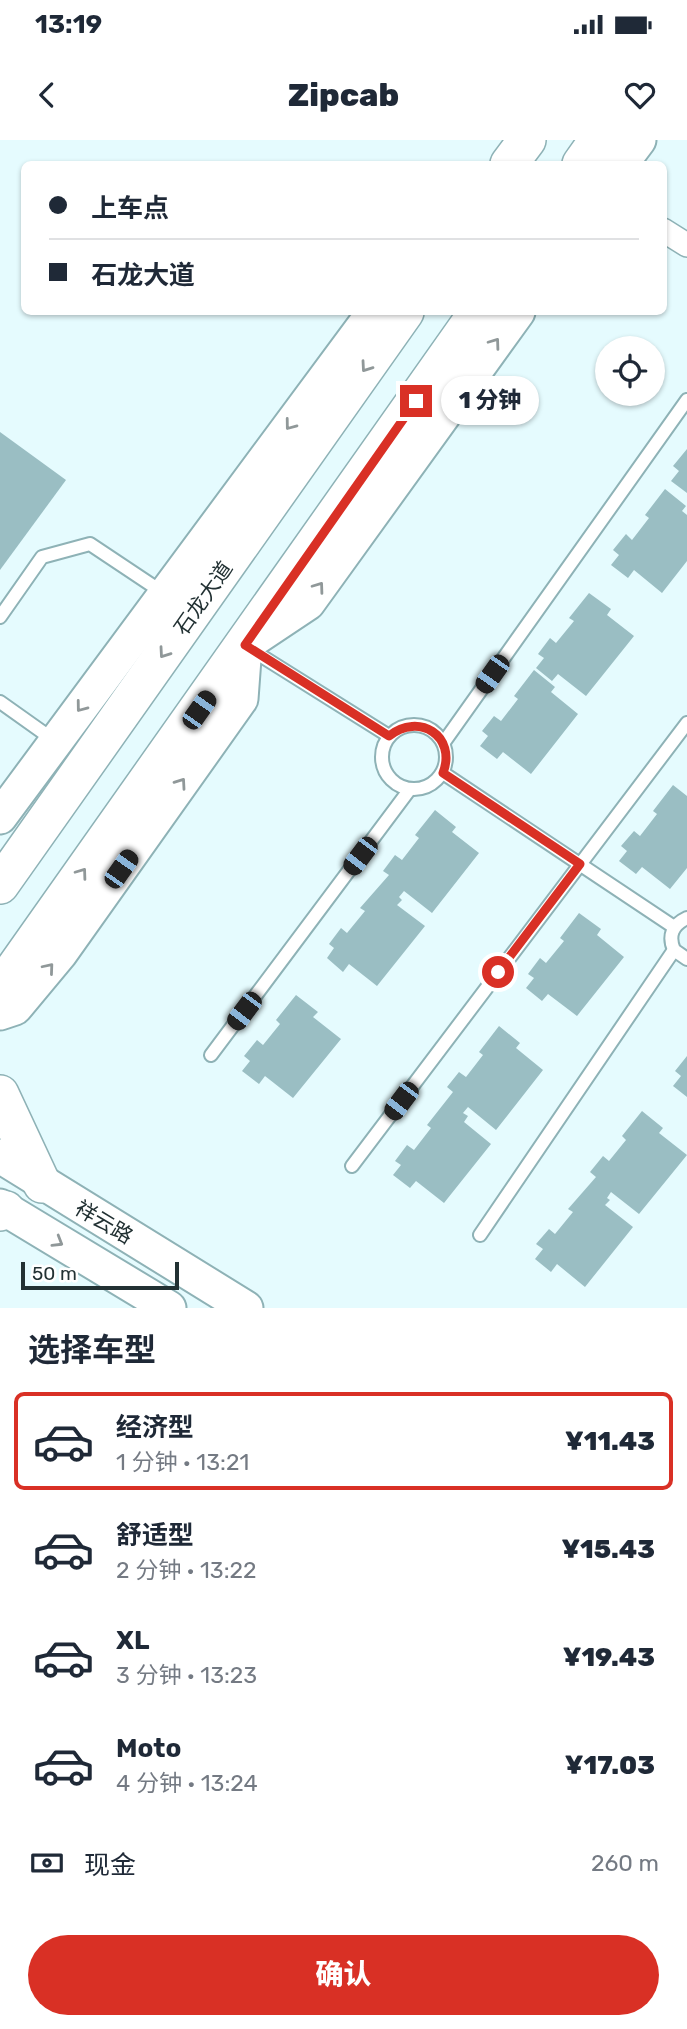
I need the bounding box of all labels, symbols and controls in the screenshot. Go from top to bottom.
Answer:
text: 13:19 [35,9,102,40]
icon: back [28,76,66,114]
text: Zipcab [288,76,399,114]
icon: heart [621,76,659,114]
text: 上车点 [91,193,169,224]
text: 石龙大道 [91,260,195,291]
map controls [595,336,665,406]
button: locate [595,336,665,406]
one-way arrow [487,338,500,351]
one-way arrow [362,359,374,372]
callout: 1 分钟 [440,376,538,426]
route end [400,385,432,417]
text: 1 分钟 [459,386,521,414]
one-way arrow [285,418,298,430]
street label: 石龙大道 [169,556,237,640]
one-way arrow [311,582,323,595]
one-way arrow [160,645,172,658]
car [472,651,513,697]
car [179,687,220,733]
one-way arrow [77,699,90,711]
one-way arrow [173,778,185,791]
car [339,833,382,879]
car [101,846,142,892]
one-way arrow [74,868,86,881]
route start [482,956,514,988]
one-way arrow [41,963,53,976]
car [223,988,266,1034]
car [380,1078,423,1124]
street label: 祥云路 [71,1195,137,1249]
one-way arrow [51,1233,64,1246]
scale bar [21,1259,178,1291]
text: 50 m [32,1262,77,1285]
text: 选择车型 [28,1331,156,1369]
icon: car [32,1410,95,1473]
text: 经济型 [116,1412,194,1443]
text: ¥11.43 [565,1426,655,1457]
text: 1 分钟 · 13:21 [116,1448,249,1476]
icon: car [32,1518,95,1581]
text: 舒适型 [116,1520,194,1551]
text: ¥15.43 [561,1534,655,1565]
text: 2 分钟 · 13:22 [116,1556,257,1584]
text: XL [116,1625,149,1656]
icon: car [32,1626,95,1689]
text: ¥19.43 [563,1642,655,1673]
text: 3 分钟 · 13:23 [116,1661,257,1689]
text: Moto [116,1733,181,1764]
icon: car [32,1734,95,1797]
text: ¥17.03 [565,1750,655,1781]
text: 4 分钟 · 13:24 [116,1769,258,1797]
icon: cash [28,1844,66,1882]
text: 260 m [591,1849,659,1877]
text: 现金 [84,1850,136,1881]
button: 确认 [28,1935,659,2015]

